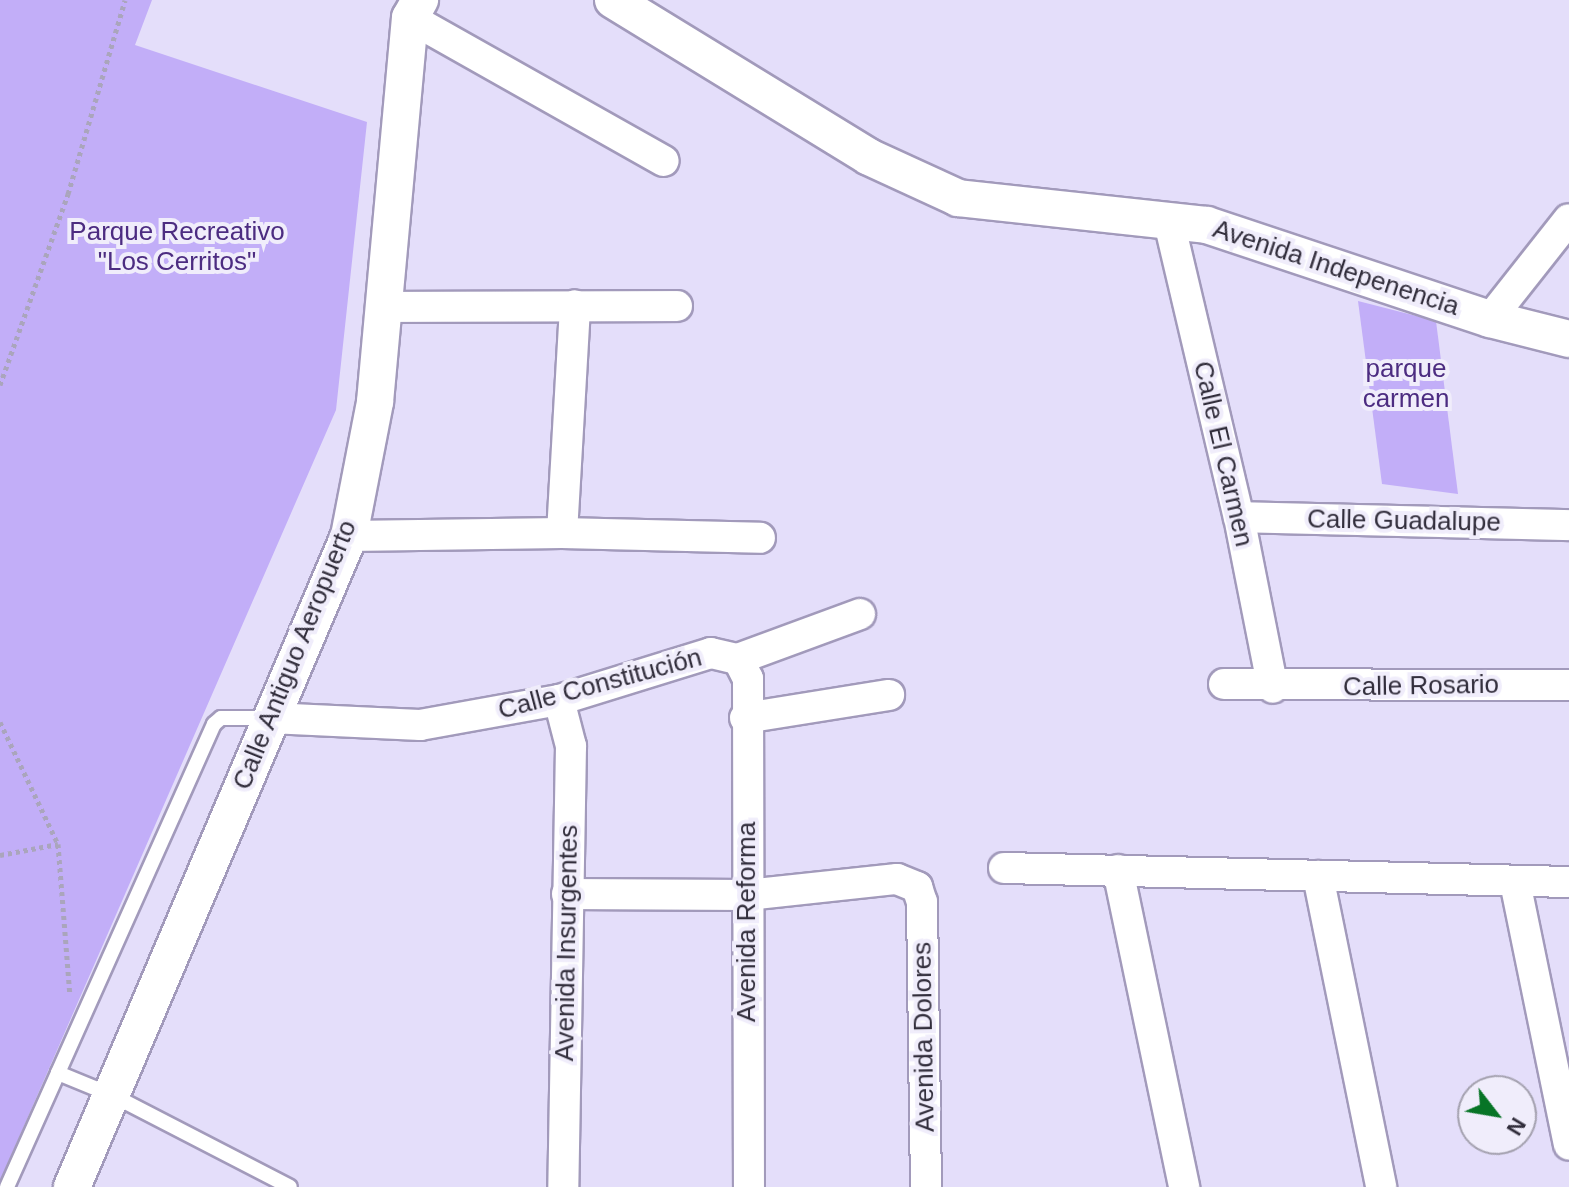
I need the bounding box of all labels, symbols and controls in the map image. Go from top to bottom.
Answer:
street label: Avenida Indepenencia [1209,213,1463,323]
park label: Parque Recreativo "Los Cerritos" [69,216,285,278]
park label: parque carmen [1363,353,1449,414]
street label: Calle El Carmen [1187,358,1259,550]
street label: Calle Guadalupe [1307,504,1501,538]
street label: Calle Antiguo Aeropuerto [226,514,364,796]
street label: Calle Constitución [495,642,705,726]
street label: Calle Rosario [1343,669,1499,703]
street label: Avenida Reforma [731,822,763,1022]
street label: Avenida Insurgentes [549,824,585,1062]
street label: Avenida Dolores [907,942,941,1132]
north arrow [1457,1075,1537,1155]
text: N [1501,1113,1531,1140]

